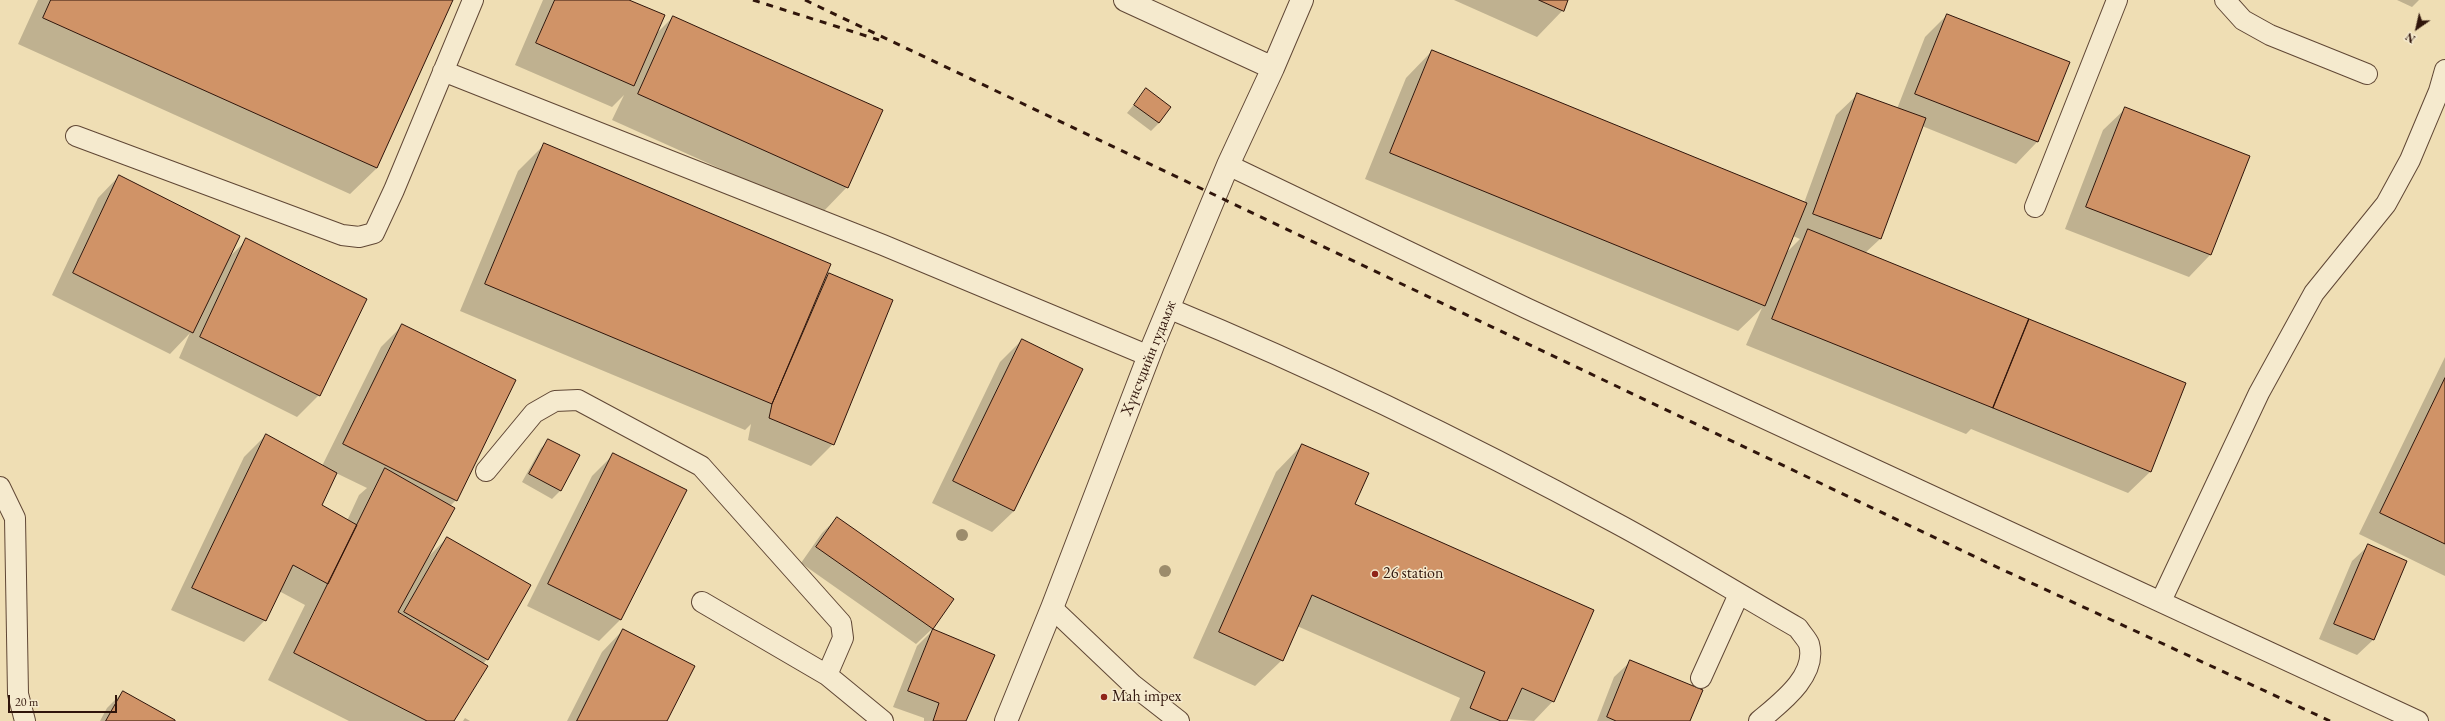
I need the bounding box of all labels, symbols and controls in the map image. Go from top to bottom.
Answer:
north arrow [2397,8,2437,48]
text: N [2403,30,2418,46]
street label: Хүнсчдийн гудамж [1117,297,1181,419]
place label: 26 station [1383,564,1443,584]
marker: 26 station [1370,569,1380,579]
scale bar [10,687,119,713]
place label: Mah impex [1112,687,1181,707]
marker: Mah impex [1099,692,1109,702]
text: 20 m [15,694,38,710]

